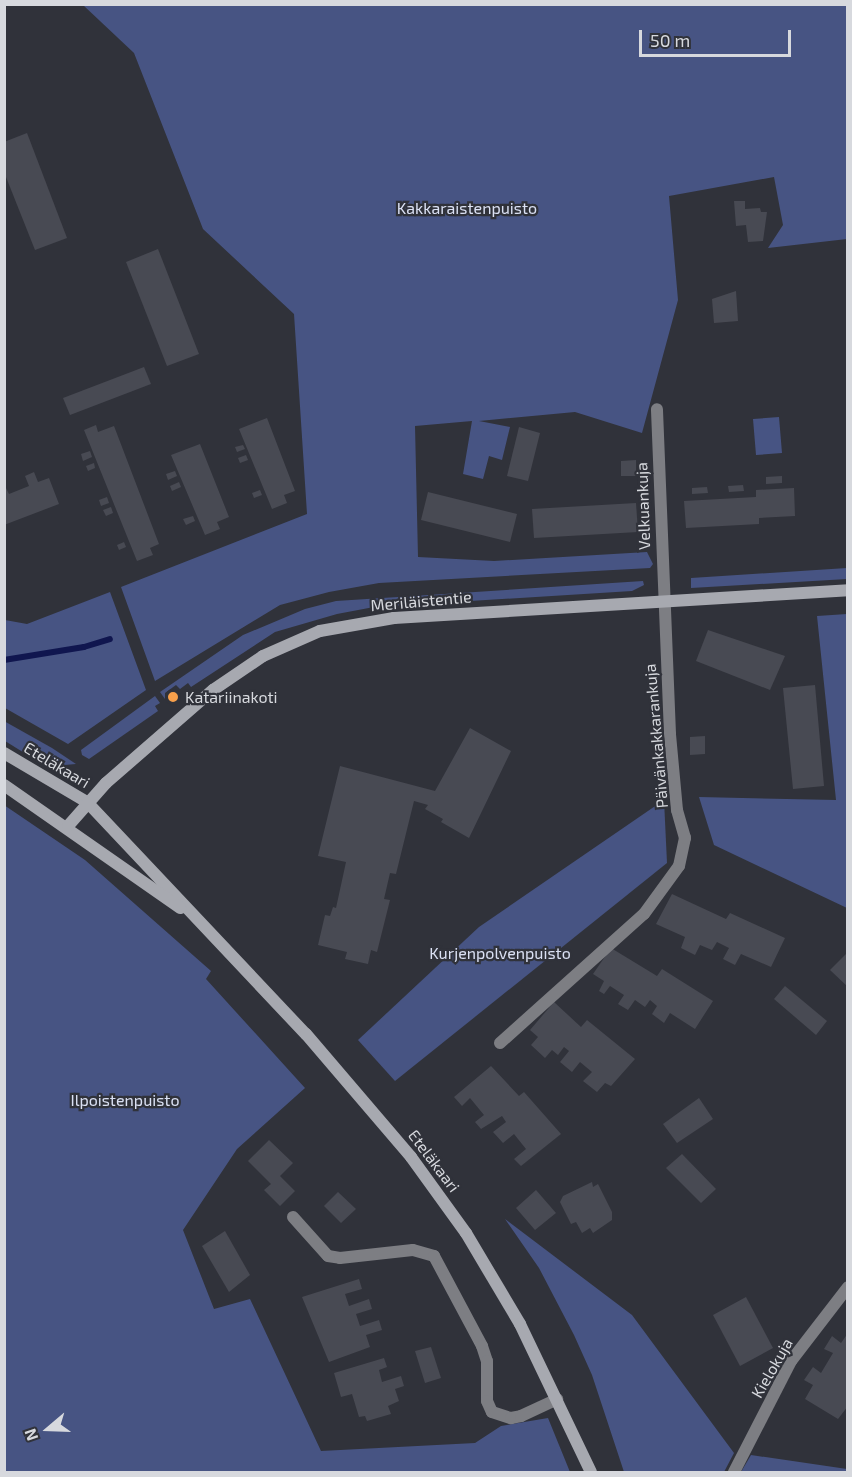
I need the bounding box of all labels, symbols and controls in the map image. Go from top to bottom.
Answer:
scale bar [642,18,794,56]
text: 50 m [650,29,690,51]
park label: Kakkaraistenpuisto [397,198,537,218]
street label: Velkuankuja [632,462,654,550]
street label: Meriläistentie [370,587,472,615]
street label: Päivänkakkarankuja [640,663,672,809]
place label: Katariinakoti [185,687,278,707]
marker: Katariinakoti [166,690,180,704]
street label: Eteläkaari [21,738,93,792]
park label: Kurjenpolvenpuisto [429,943,571,963]
park label: Ilpoistenpuisto [70,1090,180,1110]
street label: Eteläkaari [404,1126,464,1196]
street label: Kielokuja [747,1335,797,1401]
north arrow [18,1399,78,1459]
text: N [20,1426,41,1444]

